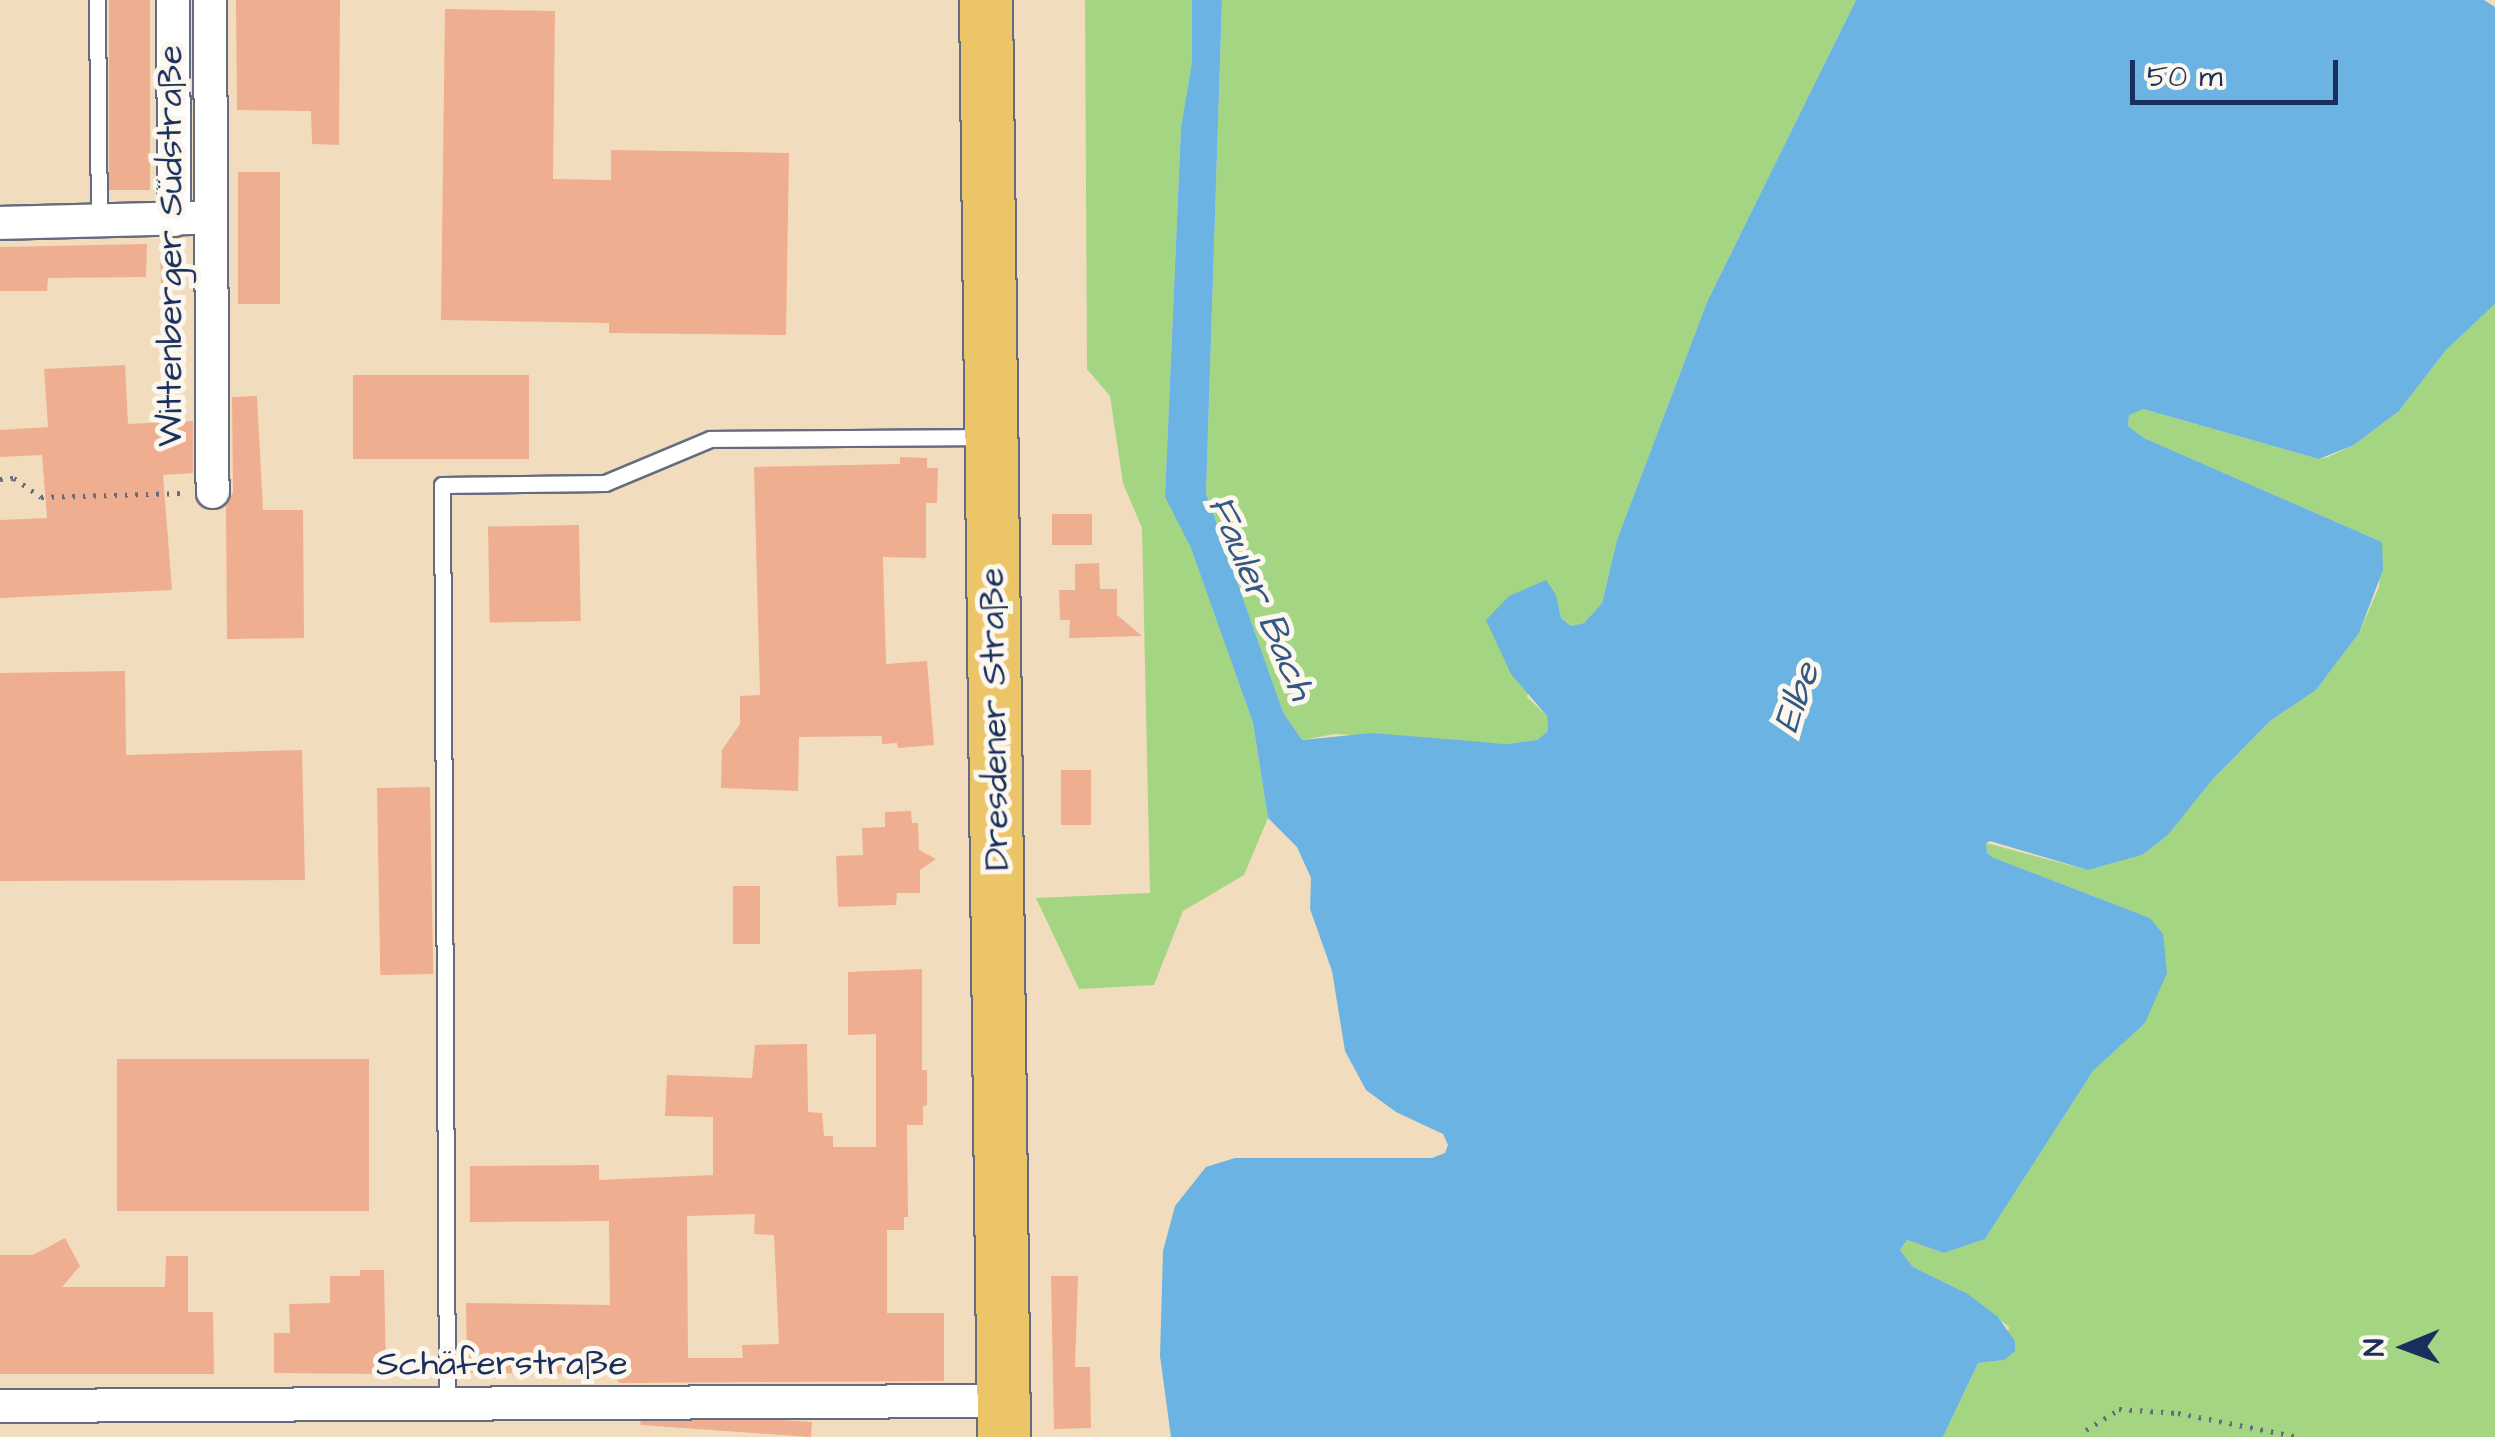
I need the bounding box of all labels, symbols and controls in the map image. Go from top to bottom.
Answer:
scale bar [2135,40,2342,102]
street label: Wittenberger Südstraße [150,45,192,447]
text: 50 m [2147,56,2223,98]
water label: Fauler Bach [1197,489,1323,707]
street label: Dresdener Straße [971,567,1019,871]
water label: Elbe [1765,657,1831,739]
north arrow [2355,1297,2455,1397]
text: N [2355,1338,2394,1357]
street label: Schäferstraße [376,1343,628,1385]

